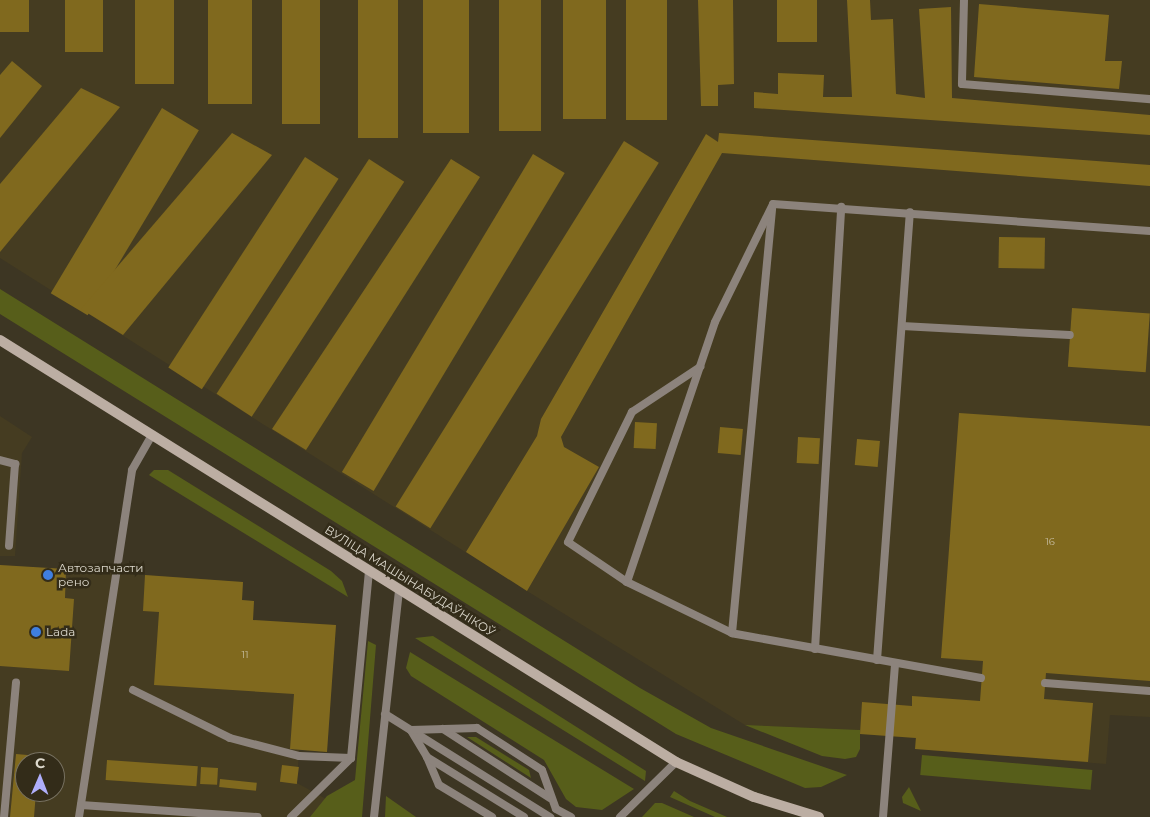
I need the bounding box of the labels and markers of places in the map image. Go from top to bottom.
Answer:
place label: Автозапчасти рено [58,561,143,589]
marker: Автозапчасти рено [42,569,54,581]
place label: Lada [46,625,75,639]
marker: Lada [30,626,42,638]

